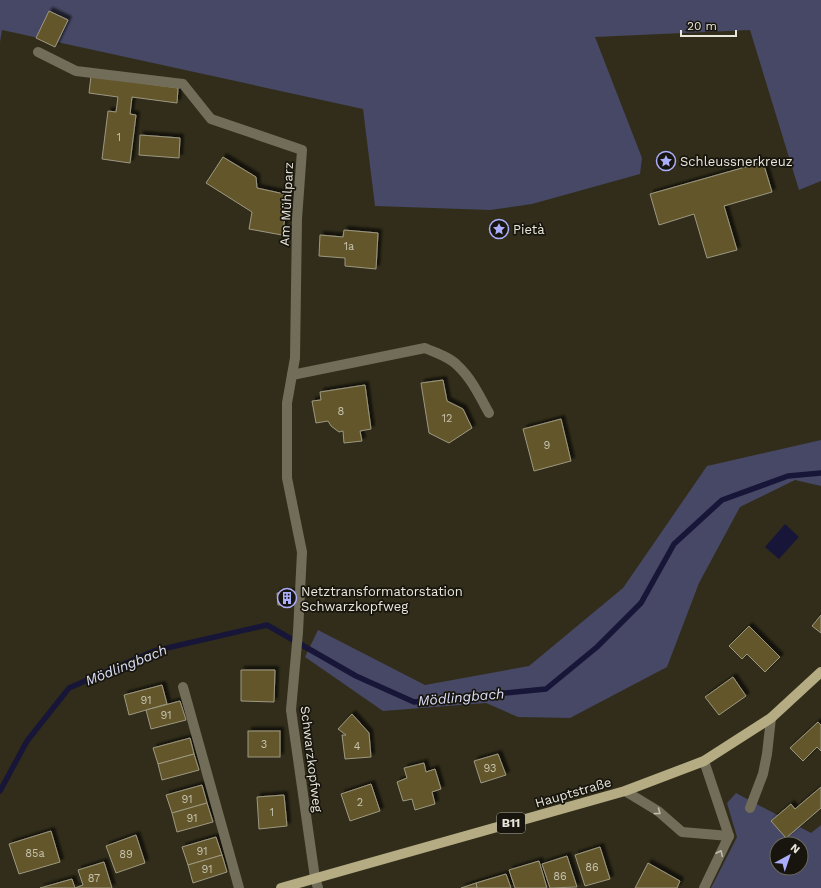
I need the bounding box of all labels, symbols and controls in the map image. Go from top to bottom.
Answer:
scale bar [681,12,736,38]
text: 20 m [687,19,717,33]
house number: 1 [117,131,121,144]
place icon: Schleussnerkreuz [655,150,677,172]
place label: Schleussnerkreuz [680,154,793,169]
street label: Am Mühlparz [277,162,296,246]
place icon: Pietà [488,218,510,240]
place label: Pietà [513,222,545,237]
house number: 1a [344,240,354,253]
house number: 8 [338,405,345,418]
house number: 12 [442,412,452,425]
house number: 9 [544,439,551,452]
place label: Netztransformatorstation Schwarzkopfweg [301,584,463,614]
building icon: Netztransformatorstation Schwarzkopfweg [276,587,298,609]
water label: Mödlingbach [83,641,169,689]
water label: Mödlingbach [417,685,505,709]
house number: 91 [140,694,152,707]
street label: Schwarzkopfweg [298,705,325,813]
house number: 91 [160,709,172,722]
house number: 3 [261,738,267,751]
house number: 4 [354,740,361,753]
house number: 93 [484,762,496,775]
street label: Hauptstraße [533,774,613,811]
house number: 91 [181,793,193,806]
house number: 2 [357,796,363,809]
house number: 1 [270,806,274,819]
one-way arrow [653,807,660,814]
house number: 91 [186,812,198,825]
road number: B11 [497,813,525,833]
north arrow [769,836,809,876]
text: N [788,841,802,856]
house number: 91 [196,845,208,858]
house number: 85a [25,847,45,860]
house number: 89 [119,848,133,861]
one-way arrow [716,850,723,857]
house number: 86 [585,861,599,874]
house number: 91 [201,863,213,876]
house number: 86 [553,870,567,883]
house number: 87 [88,872,100,885]

